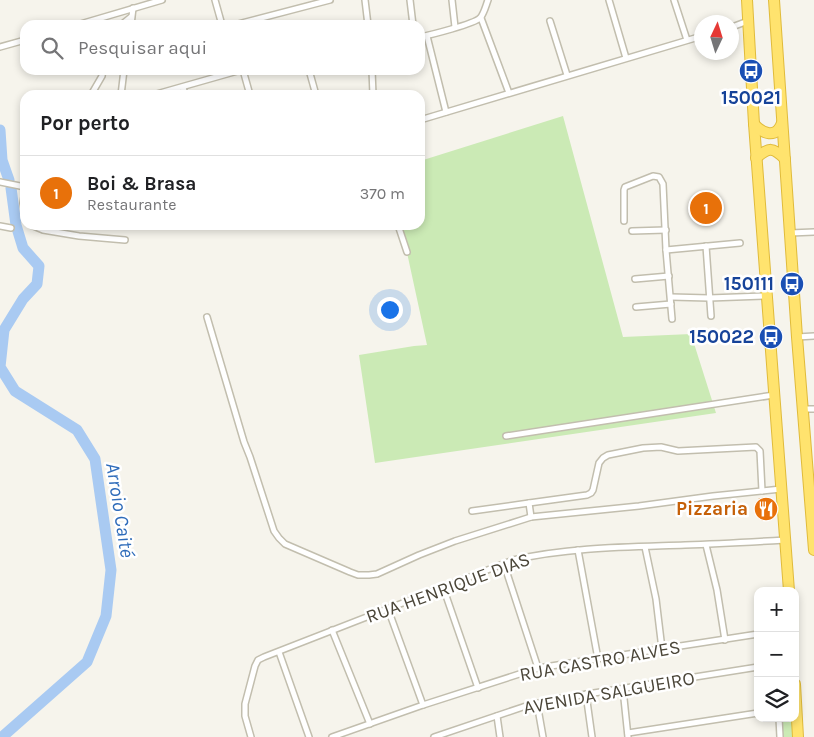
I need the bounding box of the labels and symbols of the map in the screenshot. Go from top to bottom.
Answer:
north arrow [694,15,739,60]
bus stop icon: 150021 [738,58,764,84]
place label: 150021 [721,87,781,109]
pin: 1 [690,189,722,227]
bus stop icon: 150111 [779,271,805,297]
place label: 150111 [724,273,774,295]
your location [377,297,403,323]
bus stop icon: 150022 [758,324,784,350]
place label: 150022 [689,326,754,348]
water label: Arroio Caité [101,461,139,560]
restaurant icon: Pizzaria [753,496,779,522]
place label: Pizzaria [676,498,748,520]
street label: RUA HENRIQUE DIAS [363,548,533,628]
street label: RUA CASTRO ALVES [518,636,682,686]
street label: AVENIDA SALGUEIRO [521,667,697,719]

